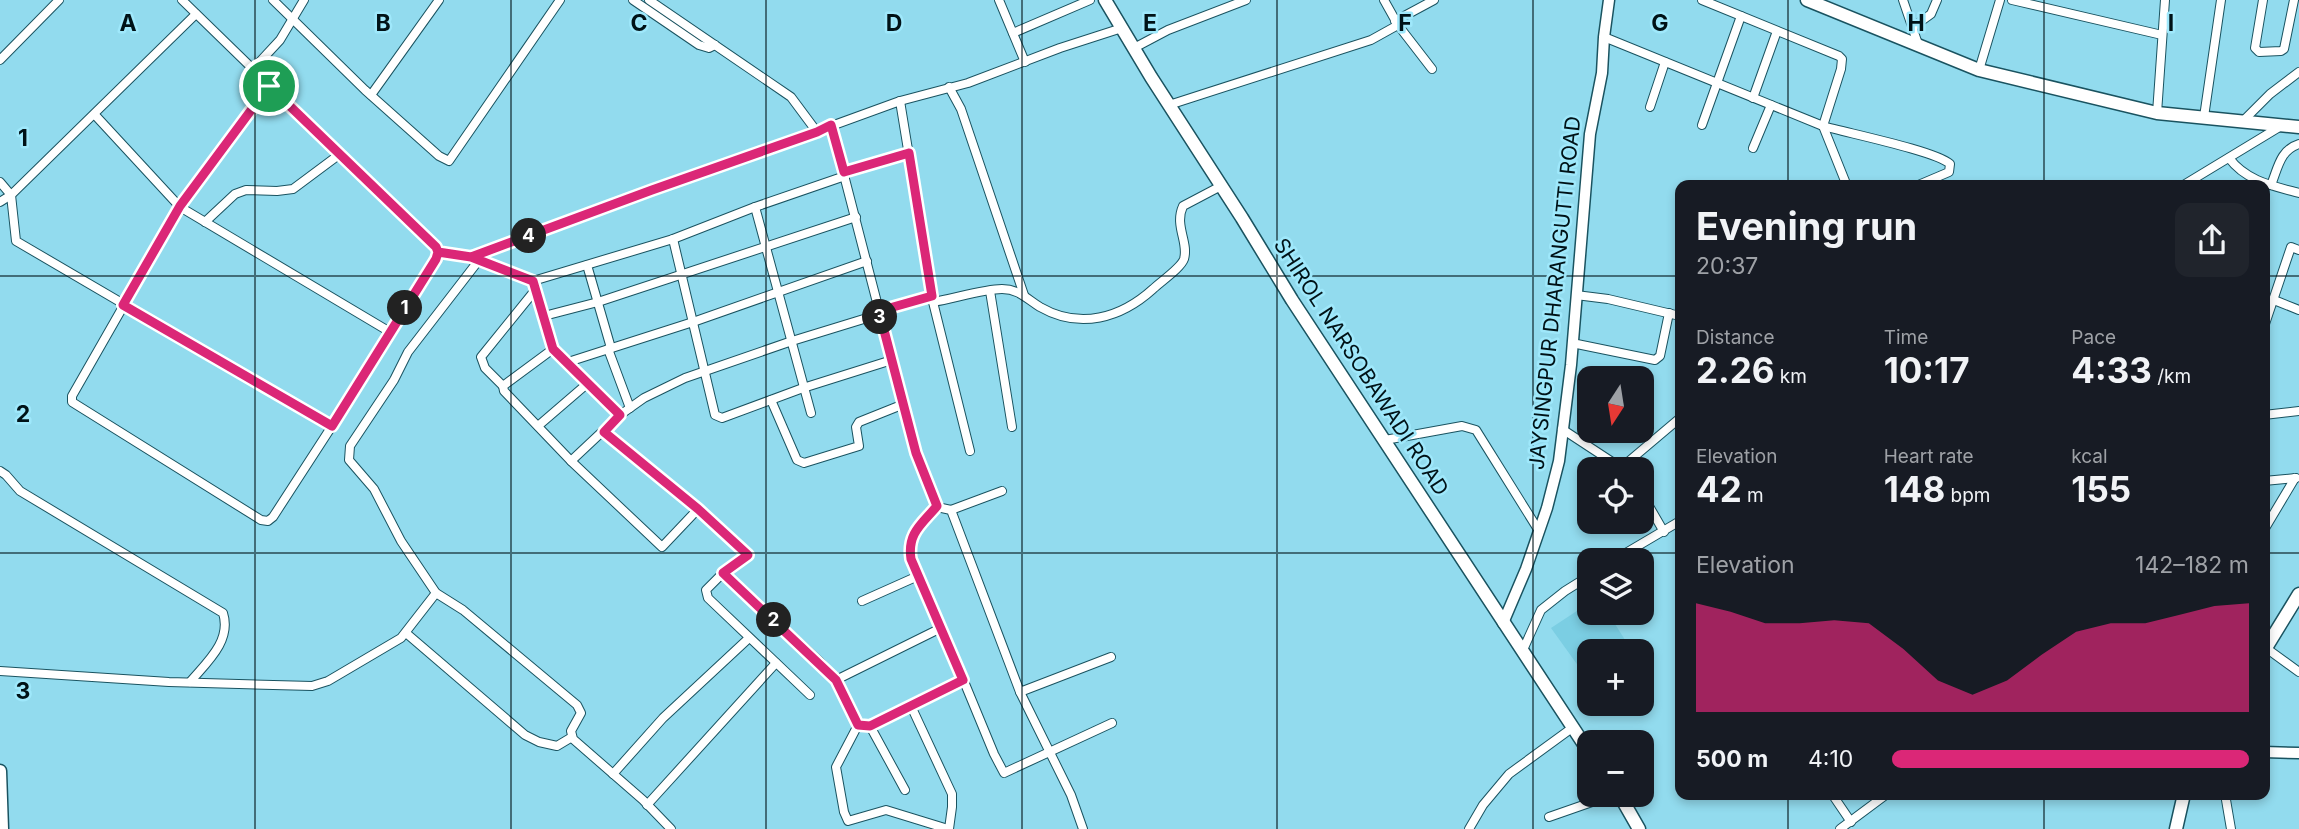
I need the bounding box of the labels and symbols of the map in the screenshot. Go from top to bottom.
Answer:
text: A [119,9,137,37]
text: B [375,9,391,37]
text: C [630,9,648,37]
text: D [886,9,902,37]
text: E [1143,9,1157,37]
text: F [1398,9,1412,37]
text: G [1651,9,1669,37]
text: H [1907,9,1925,37]
text: I [2168,9,2174,37]
pin [239,56,299,116]
street label: JAYSINGPUR DHARANGUTTI ROAD [1523,115,1586,471]
text: 1 [18,124,28,152]
pin: 4 [512,218,546,254]
street label: SHIROL NARSOBAWADI ROAD [1269,233,1454,500]
pin: 1 [388,290,422,326]
pin: 3 [862,300,898,334]
north arrow [1577,366,1654,443]
text: 2 [16,400,30,428]
pin: 2 [756,602,792,638]
text: 3 [16,677,30,705]

